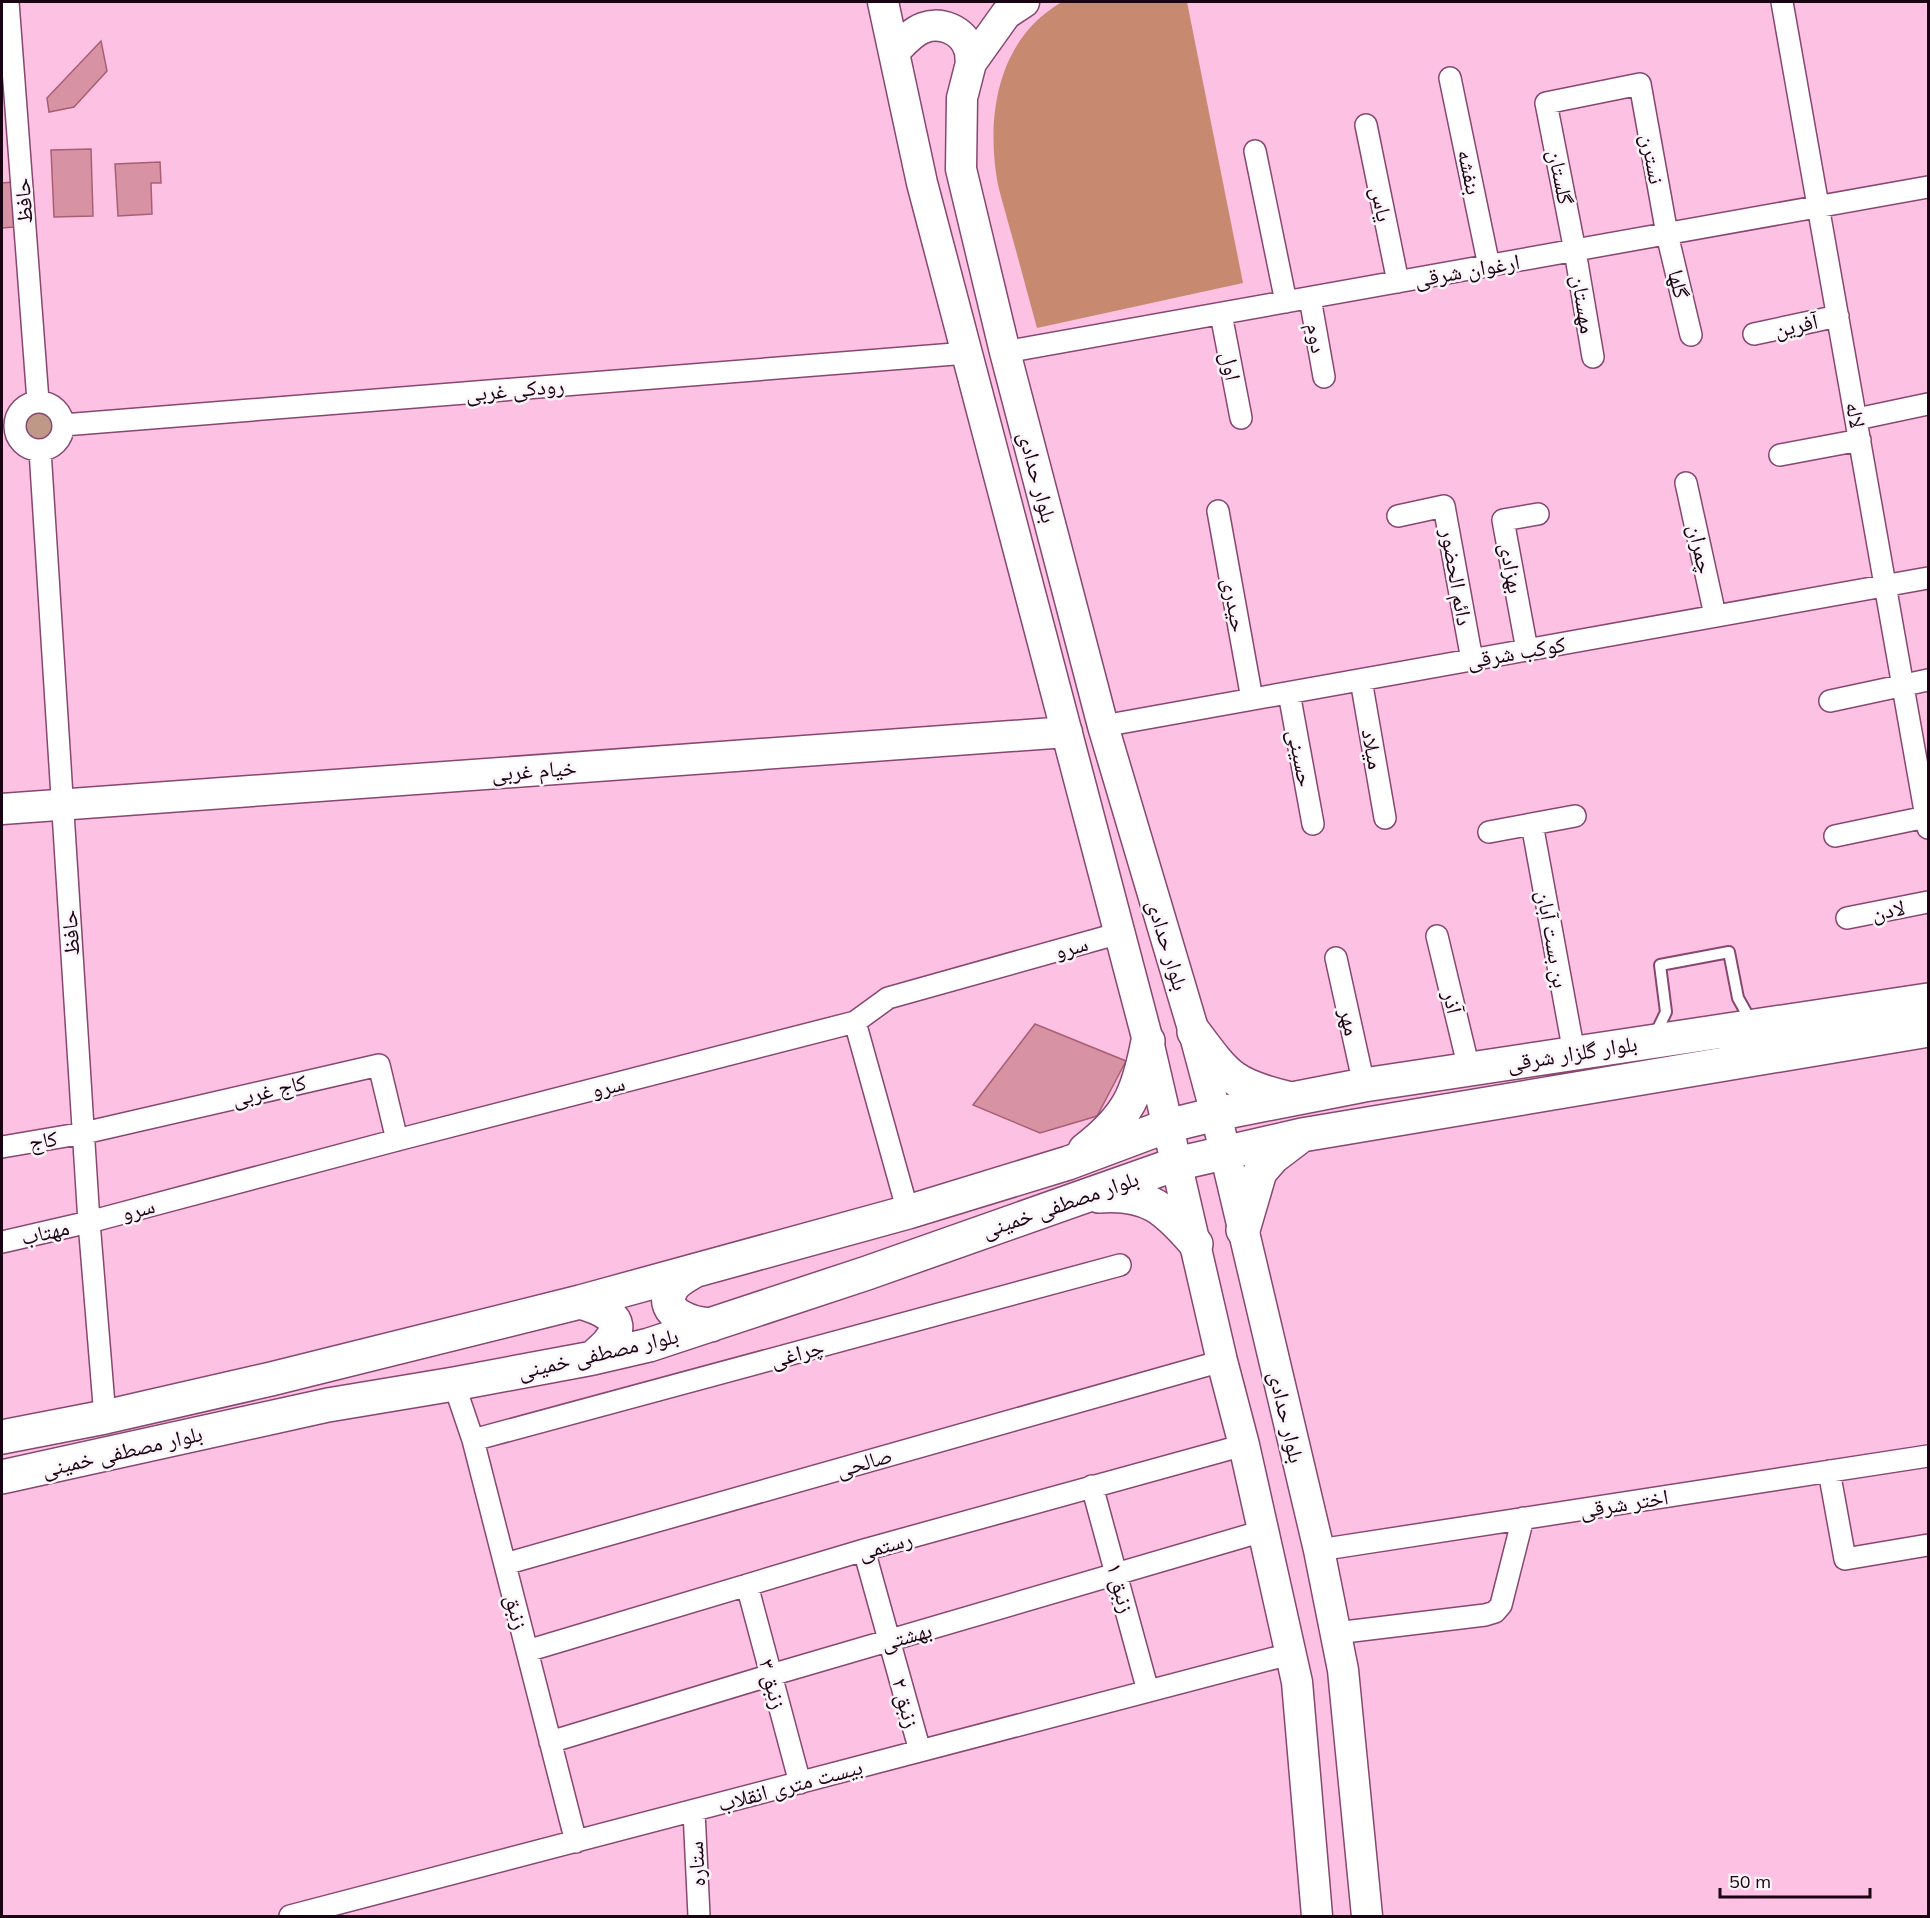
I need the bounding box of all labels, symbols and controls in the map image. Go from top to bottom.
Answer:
street label: نسترن [1635,132,1671,186]
street label: بنفشه [1452,147,1488,197]
street label: گلستان [1542,147,1580,207]
street label: حافظ [7,177,39,225]
street label: یاس [1365,184,1399,224]
street label: ارغوان شرقی [1412,247,1522,293]
street label: گلها [1662,267,1696,301]
street label: مهستان [1566,272,1602,336]
street label: آفرین [1772,307,1821,343]
street label: دوم [1300,321,1333,355]
street label: اول [1215,349,1247,383]
street label: رودکی غربی [464,371,566,407]
street label: لاله [1840,400,1872,430]
street label: بلوار حدادی [1012,428,1064,526]
street label: چمران [1682,522,1720,576]
street label: دائم الحضور [1434,525,1479,628]
street label: بهزادی [1494,540,1530,596]
street label: حیدری [1216,576,1254,634]
street label: کوکب شرقی [1464,630,1568,674]
street label: حسینی [1282,727,1320,789]
street label: میلاد [1356,727,1390,771]
street label: خیام غربی [491,753,578,788]
street label: بن بست آبان [1531,888,1575,990]
street label: لادن [1869,893,1907,927]
street label: بلوار حدادی [1141,896,1195,994]
street label: حافظ [54,909,86,957]
street label: سرو [1051,929,1091,965]
street label: آذر [1437,987,1469,1017]
street label: مهر [1333,1005,1367,1038]
street label: بلوار گلزار شرقی [1505,1029,1639,1077]
street label: کاج غربی [229,1068,309,1112]
street label: سرو [588,1068,628,1104]
street label: کاج [26,1124,60,1156]
street label: بلوار مصطفی خمینی [978,1164,1142,1244]
street label: سرو [118,1191,158,1227]
street label: مهتاب [18,1213,72,1251]
street label: بلوار مصطفی خمینی [515,1321,681,1385]
street label: چراغی [767,1332,827,1374]
street label: بلوار حدادی [1263,1368,1311,1466]
street label: بلوار مصطفی خمینی [39,1419,205,1483]
street label: صالحی [833,1441,895,1483]
street label: اختر شرقی [1578,1482,1670,1524]
street label: رستمی [855,1524,915,1566]
street label: زنبق ۱ [1101,1560,1141,1616]
street label: زنبق [499,1592,535,1632]
street label: بهشتی [877,1615,935,1657]
street label: زنبق ۳ [753,1656,793,1712]
street label: زنبق ۲ [886,1675,926,1731]
street label: بیست متری انقلاب [715,1752,865,1818]
street label: ستاره [681,1841,711,1887]
scale bar [1720,1861,1870,1899]
text: 50 m [1729,1870,1771,1893]

